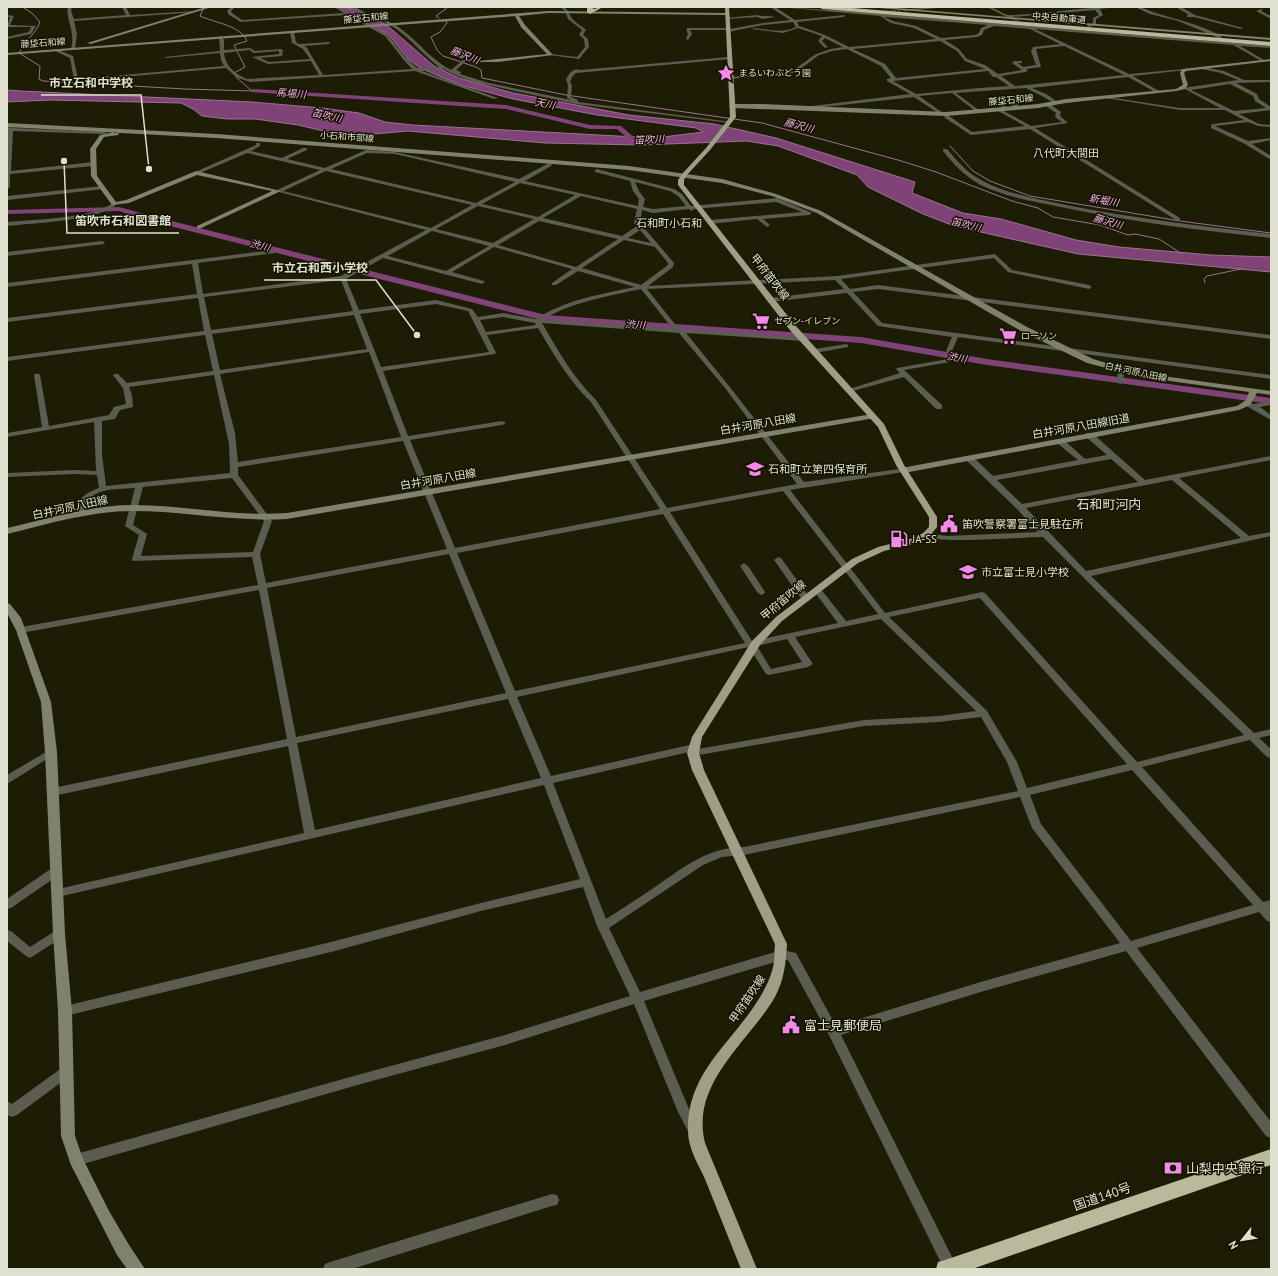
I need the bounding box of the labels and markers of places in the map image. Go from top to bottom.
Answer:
place icon: まるいわぶどう園 [716,63,736,83]
place label: まるいわぶどう園 [739,67,811,78]
callout: 市立石和中学校 [41,71,141,95]
callout: 笛吹市石和図書館 [67,209,179,233]
callout: 市立石和西小学校 [264,256,376,280]
supermarket icon: セブン-イレブン [751,311,771,331]
place label: セブン-イレブン [774,315,840,326]
supermarket icon: ローソン [998,326,1018,346]
place label: ローソン [1021,330,1057,341]
school or university icon: 石和町立第四保育所 [745,459,765,479]
place label: 石和町立第四保育所 [768,462,868,476]
public building icon: 笛吹警察署富士見駐在所 [939,514,959,534]
place label: 笛吹警察署富士見駐在所 [962,517,1084,531]
fuel station icon: JA-SS [889,529,909,549]
place label: JA-SS [911,532,937,546]
school or university icon: 市立富士見小学校 [958,562,978,582]
place label: 市立富士見小学校 [981,565,1069,579]
public building icon: 富士見郵便局 [781,1015,801,1035]
place label: 富士見郵便局 [804,1017,882,1034]
bank icon: 山梨中央銀行 [1163,1158,1183,1178]
place label: 山梨中央銀行 [1186,1160,1264,1177]

